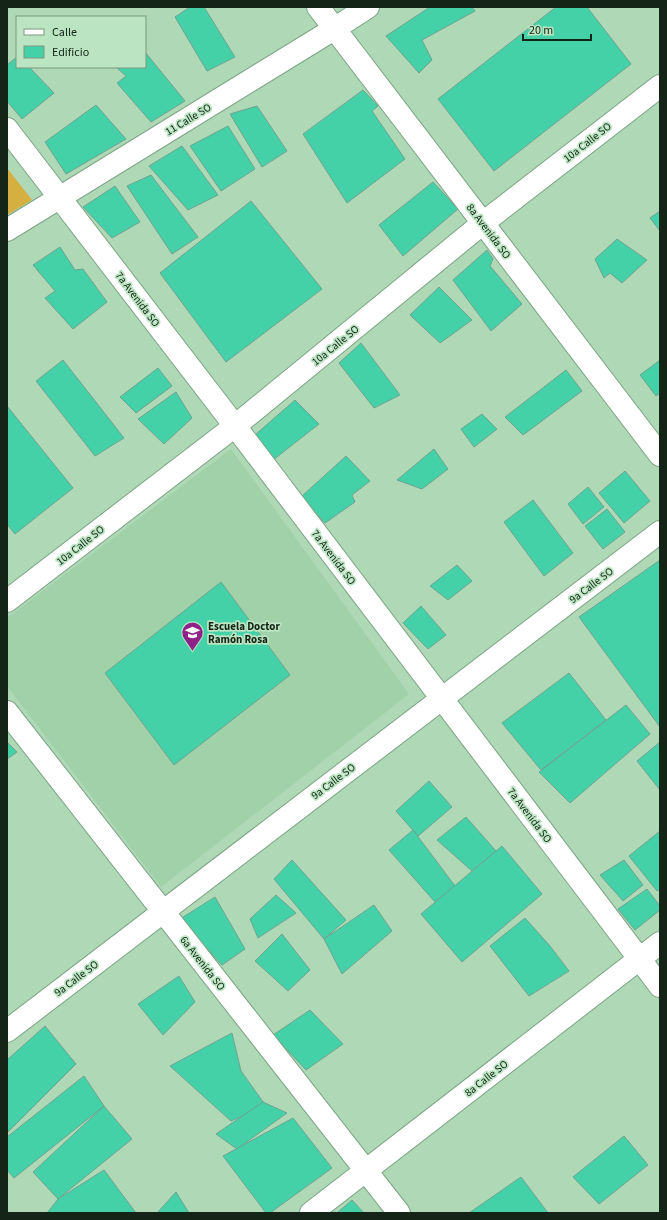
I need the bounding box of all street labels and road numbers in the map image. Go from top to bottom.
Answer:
street label: 11 Calle SO [162,100,214,139]
street label: 10a Calle SO [560,119,614,166]
street label: 8a Avenida SO [463,201,514,262]
street label: 7a Avenida SO [112,269,163,330]
street label: 10a Calle SO [308,322,362,369]
street label: 10a Calle SO [53,522,107,569]
street label: 7a Avenida SO [308,527,359,588]
street label: 9a Calle SO [566,564,616,607]
street label: 9a Calle SO [308,760,358,803]
street label: 7a Avenida SO [504,785,555,846]
street label: 6a Avenida SO [177,933,229,994]
street label: 9a Calle SO [51,957,101,1000]
street label: 8a Calle SO [461,1057,511,1100]

